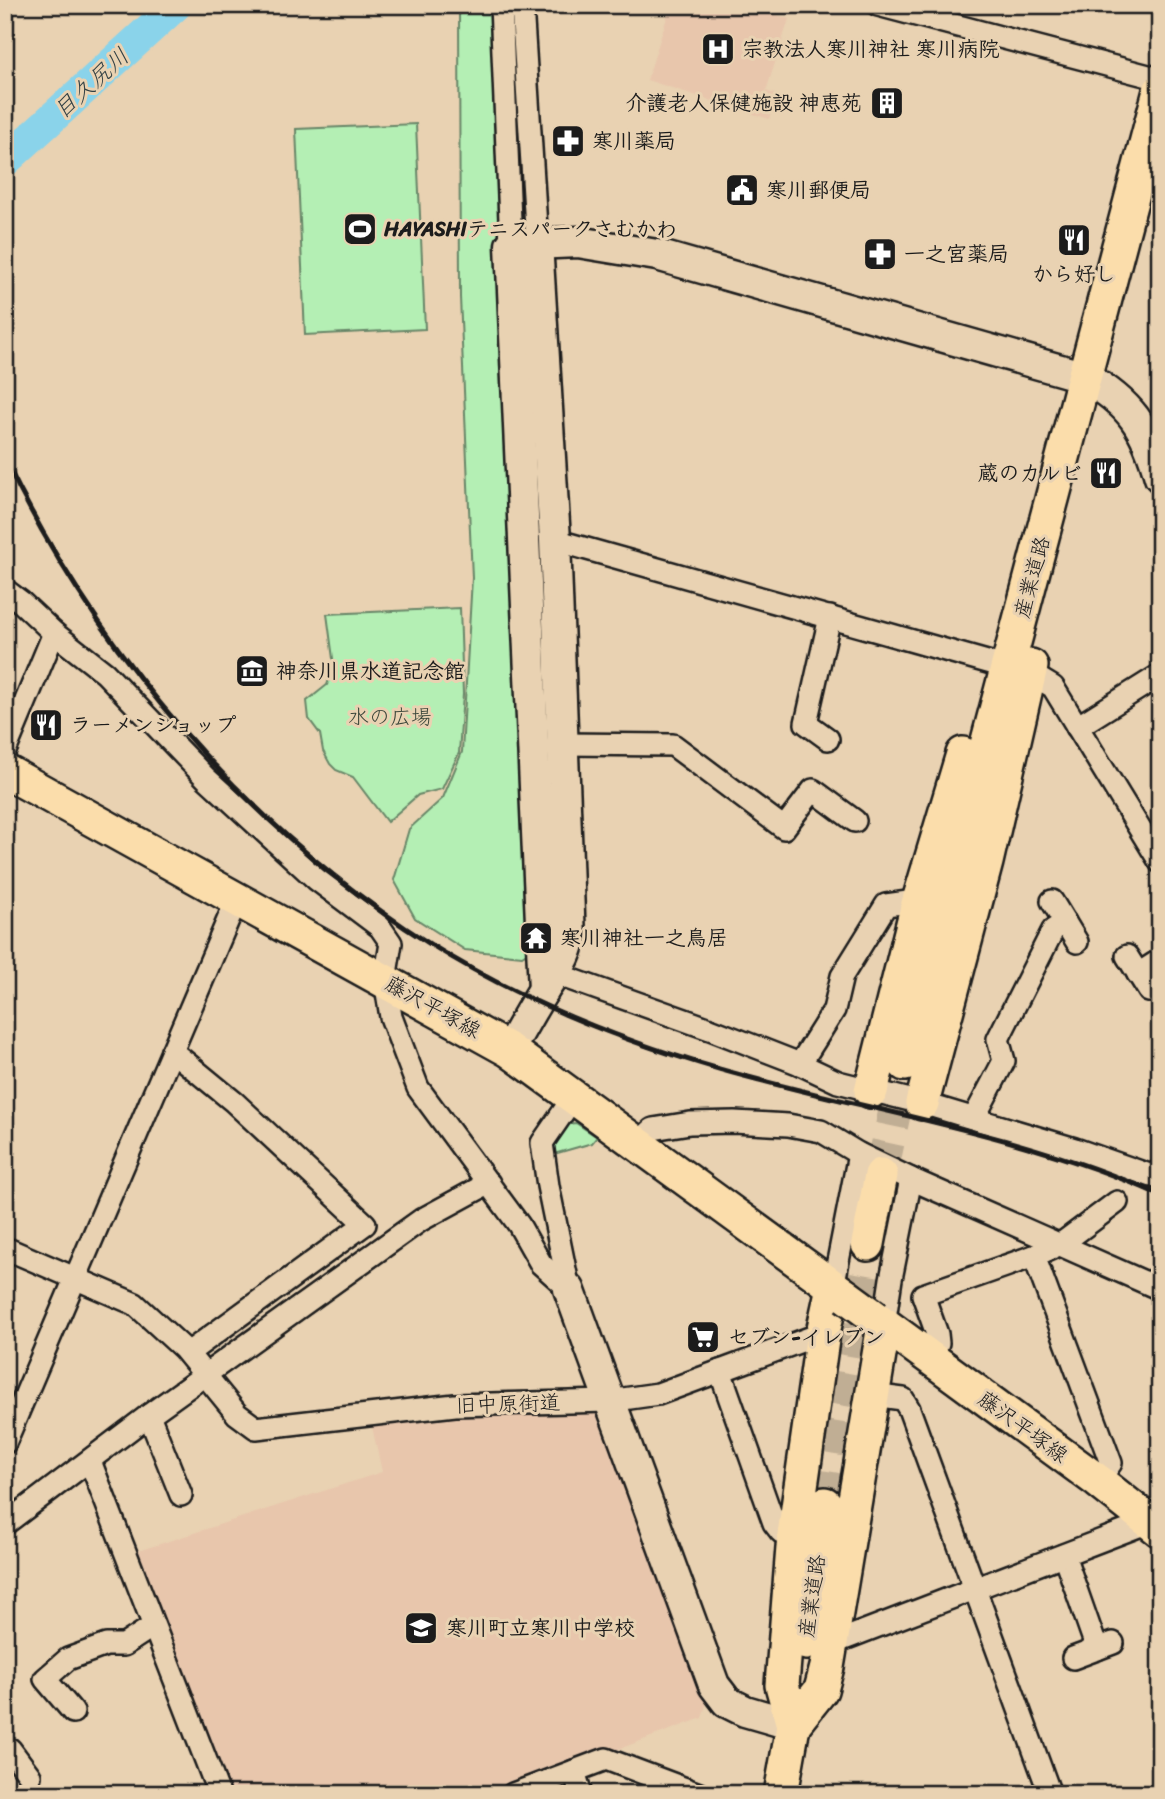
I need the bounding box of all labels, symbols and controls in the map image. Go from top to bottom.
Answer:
hospital icon: 宗教法人寒川神社 寒川病院 [699,30,737,68]
place label: 宗教法人寒川神社 寒川病院 [742,30,999,68]
water label: 目久尻川 [43,37,139,129]
place label: 介護老人保健施設 神恵苑 [626,84,862,122]
building icon: 介護老人保健施設 神恵苑 [868,84,906,122]
pharmacy icon: 寒川薬局 [549,122,587,160]
place label: 寒川薬局 [592,122,676,160]
public building icon: 寒川郵便局 [723,171,761,209]
place label: 寒川郵便局 [766,171,871,209]
sports icon: HAYASHIテニスパークさむかわ [341,210,379,248]
place label: HAYASHIテニスパークさむかわ [383,210,677,248]
restaurant icon: から好し [1055,221,1093,259]
pharmacy icon: 一之宮薬局 [861,235,899,273]
place label: 一之宮薬局 [904,235,1009,273]
place label: から好し [1032,255,1116,293]
place label: 蔵のカルビ [977,454,1082,492]
restaurant icon: 蔵のカルビ [1087,454,1125,492]
street label: 産業道路 [1003,532,1061,622]
museum icon: 神奈川県水道記念館 [233,652,271,690]
place label: 神奈川県水道記念館 [276,652,465,690]
park label: 水の広場 [348,698,432,736]
restaurant icon: ラーメンショップ [27,706,65,744]
place label: ラーメンショップ [70,706,236,744]
temple icon: 寒川神社一之鳥居 [517,919,555,957]
place label: 寒川神社一之鳥居 [560,919,728,957]
street label: 藤沢平塚線 [378,965,488,1049]
supermarket icon: セブン-イレブン [684,1318,722,1356]
place label: セブン-イレブン [728,1318,885,1356]
street label: 藤沢平塚線 [969,1381,1077,1473]
street label: 旧中原街道 [455,1383,561,1425]
street label: 産業道路 [787,1552,837,1640]
school or university icon: 寒川町立寒川中学校 [402,1609,440,1647]
place label: 寒川町立寒川中学校 [446,1609,635,1647]

